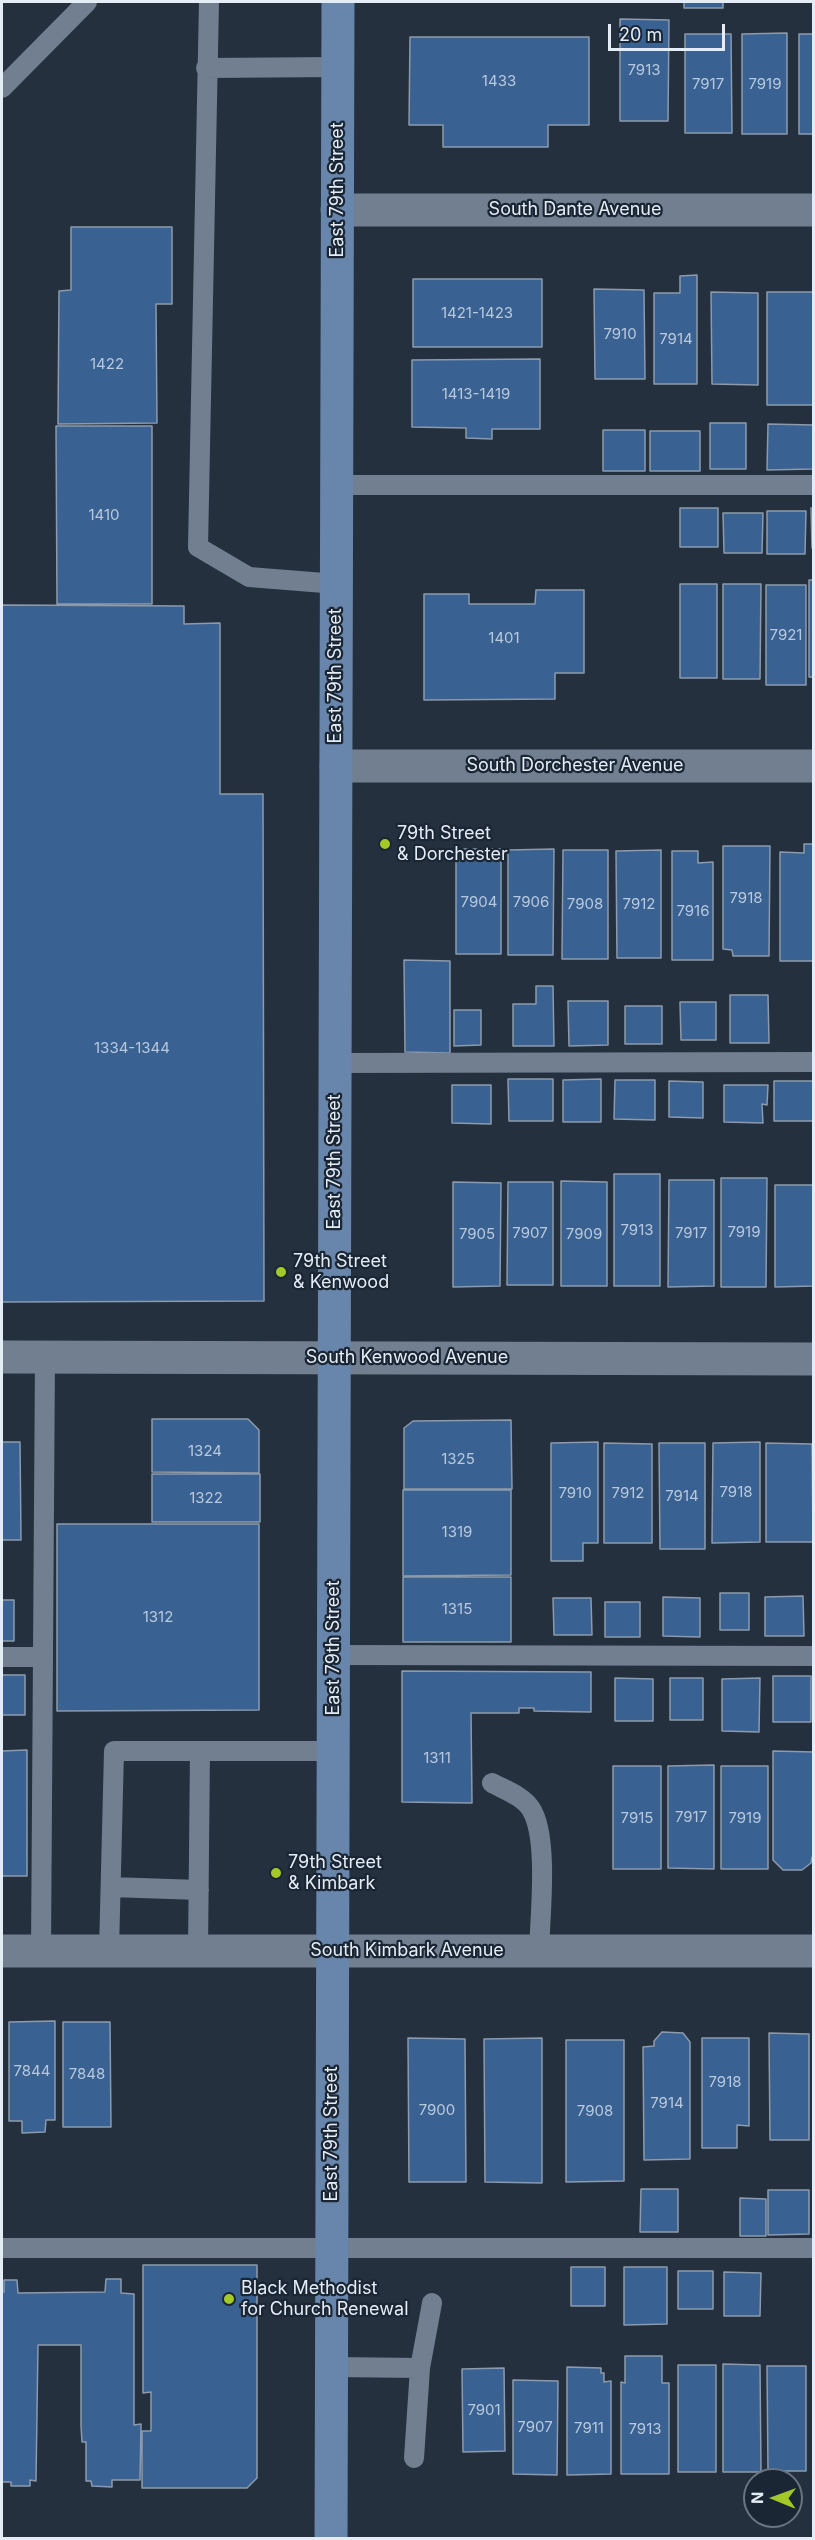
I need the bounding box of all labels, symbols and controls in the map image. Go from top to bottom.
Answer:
scale bar [611,12,728,50]
text: 20 m [619,24,662,45]
house number: 7913 [627,61,661,79]
house number: 1433 [482,72,516,90]
house number: 7917 [692,75,724,93]
house number: 7919 [748,75,782,93]
street label: East 79th Street [327,122,349,258]
street label: South Dante Avenue [489,199,661,221]
house number: 1421-1423 [441,304,513,322]
house number: 7910 [603,325,637,343]
house number: 7914 [659,330,693,348]
house number: 1422 [90,355,124,373]
house number: 1413-1419 [442,385,510,403]
house number: 1410 [88,506,120,524]
street label: East 79th Street [325,608,347,744]
house number: 7921 [770,626,802,644]
house number: 1401 [488,629,520,647]
street label: South Dorchester Avenue [466,755,684,777]
place label: 79th Street & Dorchester [397,823,508,866]
marker: 79th Street & Dorchester [378,837,392,851]
house number: 7918 [729,889,763,907]
house number: 7904 [461,893,497,911]
house number: 7906 [513,893,549,911]
house number: 7908 [567,895,603,913]
house number: 7912 [623,895,655,913]
house number: 7916 [676,902,710,920]
house number: 1334-1344 [94,1039,170,1057]
street label: East 79th Street [324,1094,346,1230]
house number: 7913 [620,1221,654,1239]
house number: 7919 [727,1223,761,1241]
house number: 7907 [512,1224,548,1242]
house number: 7917 [675,1224,707,1242]
house number: 7905 [459,1225,495,1243]
house number: 7909 [566,1225,602,1243]
place label: 79th Street & Kenwood [293,1251,389,1294]
marker: 79th Street & Kenwood [274,1265,288,1279]
street label: South Kenwood Avenue [306,1347,508,1369]
house number: 1324 [188,1442,222,1460]
house number: 1325 [441,1450,475,1468]
house number: 7918 [719,1483,753,1501]
house number: 7910 [558,1484,592,1502]
house number: 7912 [612,1484,644,1502]
house number: 7914 [665,1487,699,1505]
house number: 1322 [189,1489,223,1507]
house number: 1319 [442,1523,472,1541]
street label: East 79th Street [323,1580,345,1716]
house number: 1315 [442,1600,472,1618]
house number: 1312 [143,1608,173,1626]
house number: 1311 [423,1749,451,1767]
house number: 7917 [675,1808,707,1826]
house number: 7915 [621,1809,653,1827]
house number: 7919 [728,1809,762,1827]
place label: 79th Street & Kimbark [288,1852,382,1894]
marker: 79th Street & Kimbark [269,1866,283,1880]
street label: South Kimbark Avenue [310,1940,504,1962]
house number: 7844 [14,2062,50,2080]
house number: 7848 [69,2065,105,2083]
street label: East 79th Street [321,2066,343,2202]
house number: 7918 [708,2073,742,2091]
house number: 7914 [650,2094,684,2112]
house number: 7900 [419,2101,455,2119]
house number: 7908 [577,2102,613,2120]
place label: Black Methodist for Church Renewal [241,2278,408,2320]
marker: Black Methodist for Church Renewal [222,2292,236,2306]
house number: 7901 [467,2401,501,2419]
house number: 7907 [517,2418,553,2436]
house number: 7911 [574,2419,604,2437]
house number: 7913 [628,2420,662,2438]
north arrow [743,2468,803,2528]
text: N [747,2491,767,2504]

